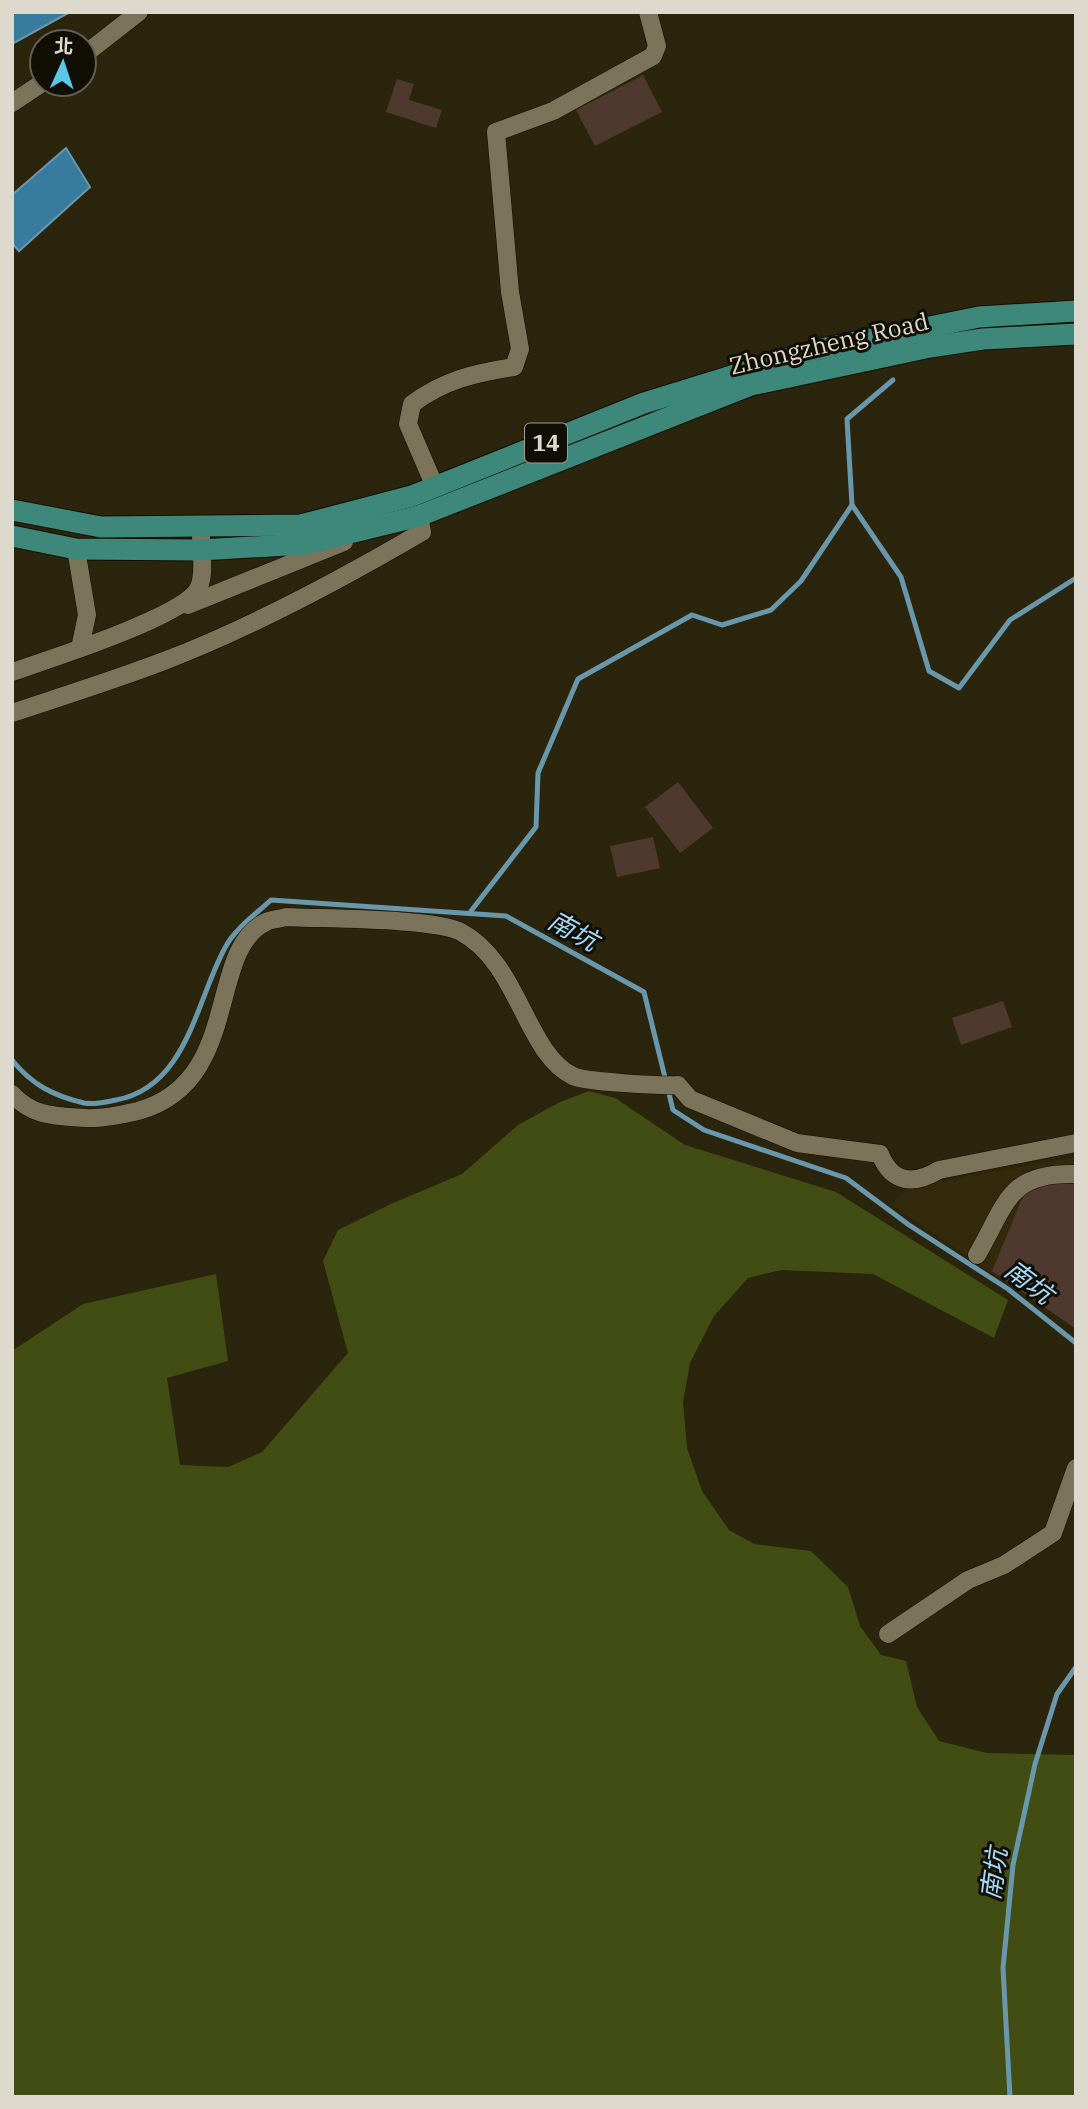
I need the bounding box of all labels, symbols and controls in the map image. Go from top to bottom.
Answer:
north arrow [28,28,98,98]
text: 北 [54,34,74,59]
street label: Zhongzheng Road [726,305,931,381]
road number: 14 [525,424,567,462]
water label: 南坑 [542,903,608,960]
water label: 南坑 [999,1252,1064,1313]
water label: 南坑 [973,1842,1014,1902]

